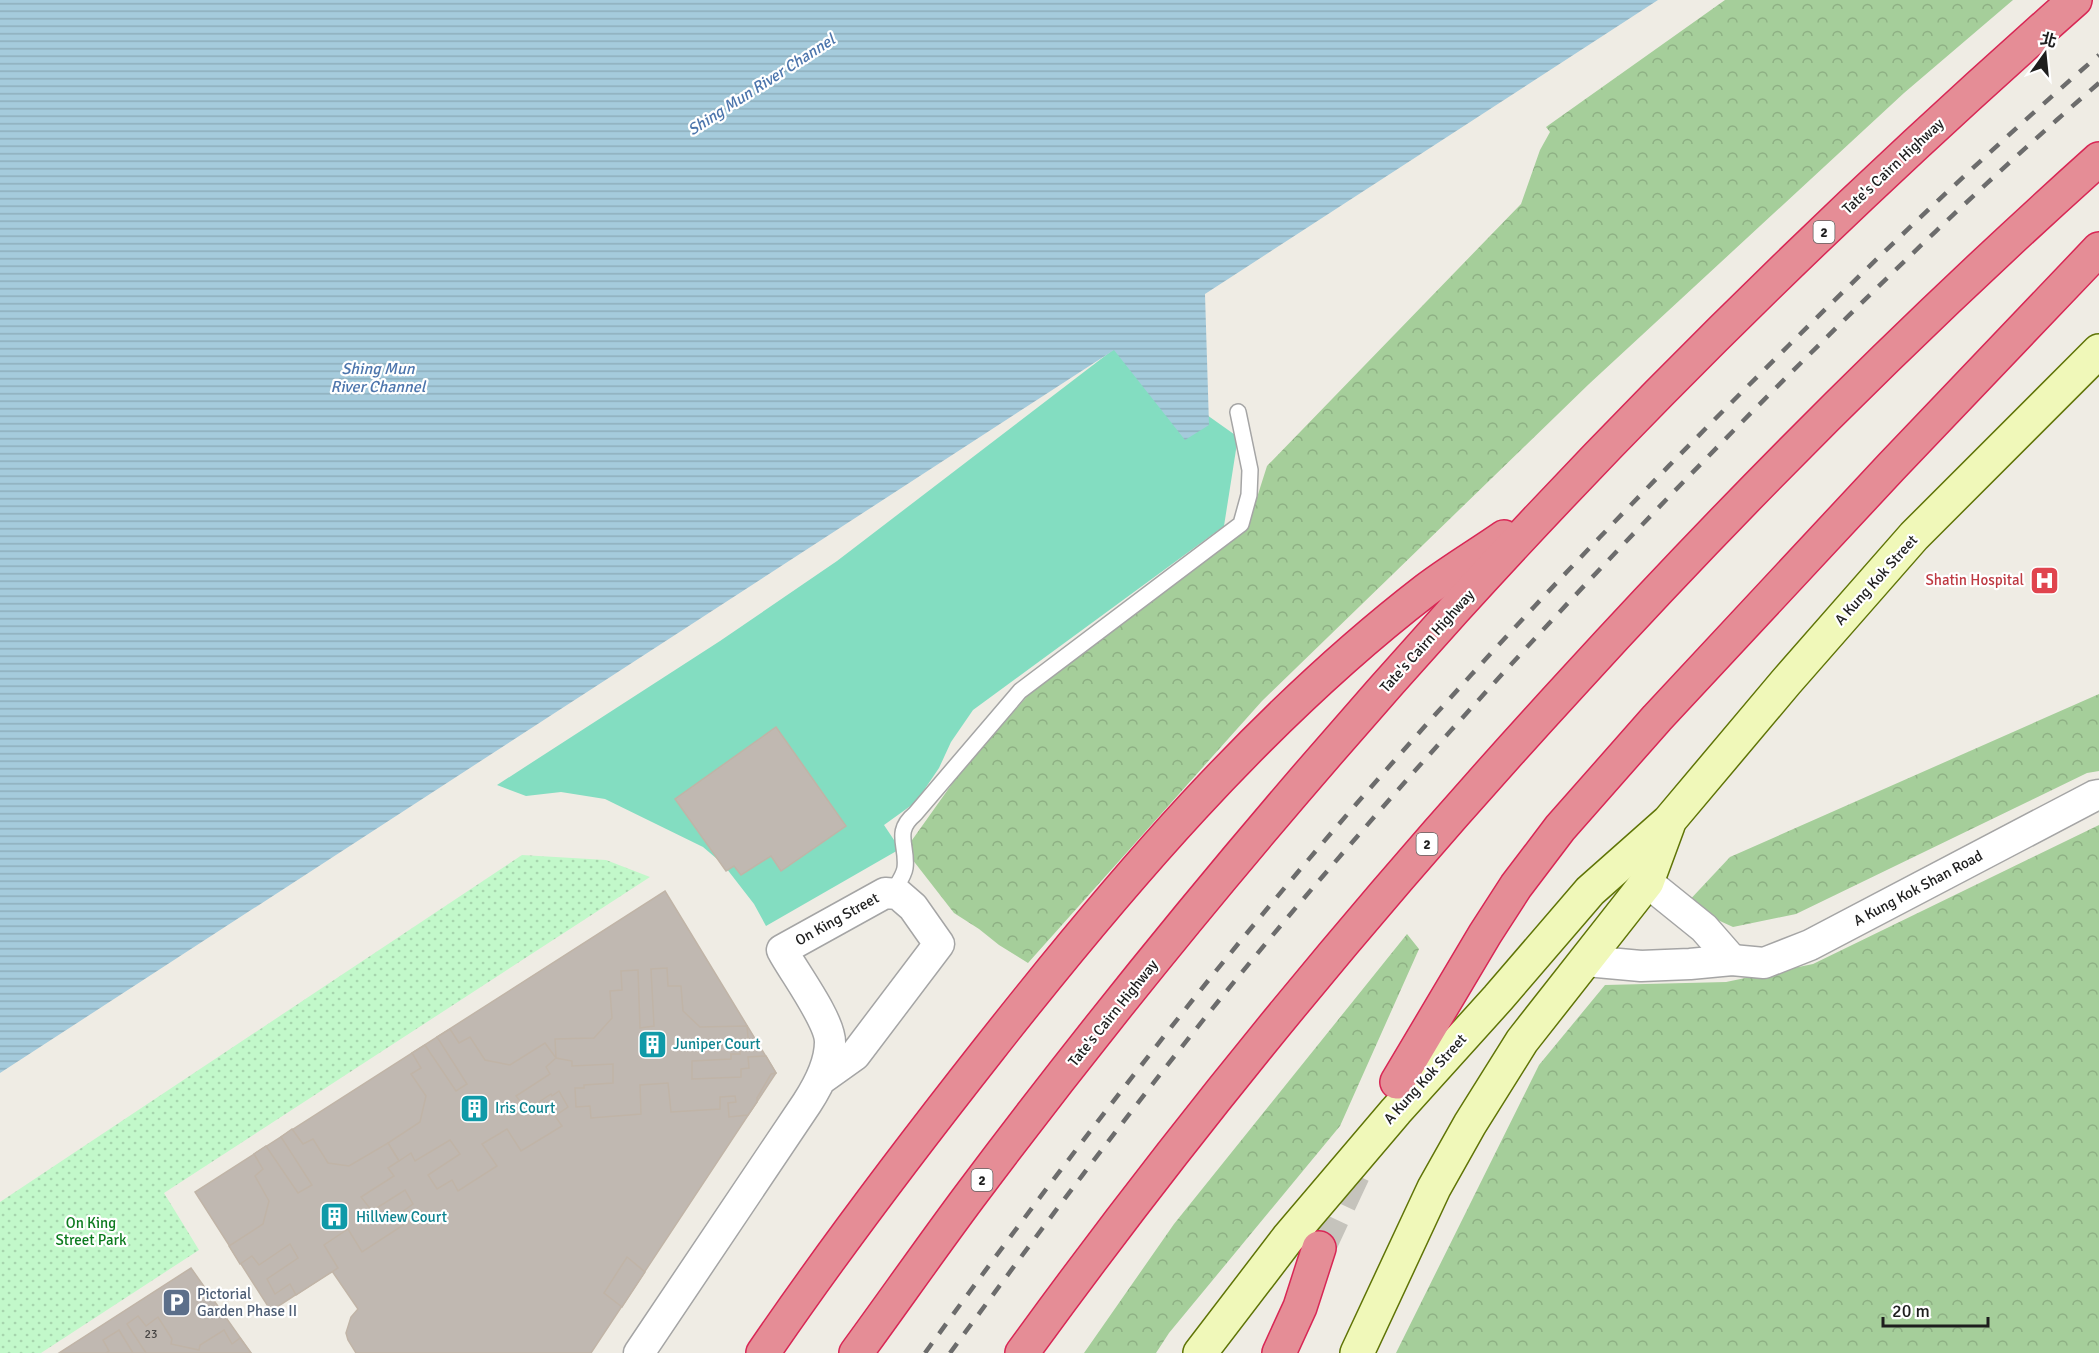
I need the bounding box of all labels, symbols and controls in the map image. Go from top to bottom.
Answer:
north arrow [2015,24,2075,84]
water label: Shing Mun River Channel [684,29,840,140]
text: 北 [2038,29,2059,52]
street label: Tate's Cairn Highway [1839,114,1947,218]
road number: 2 [1814,221,1834,243]
water label: Shing Mun River Channel [331,359,427,397]
street label: A Kung Kok Street [1831,531,1921,629]
hospital icon: Shatin Hospital [2029,564,2061,596]
place label: Shatin Hospital [1925,571,2024,589]
street label: Tate's Cairn Highway [1376,586,1478,696]
road number: 2 [1416,833,1438,855]
street label: A Kung Kok Shan Road [1850,846,1986,930]
street label: On King Street [792,889,882,949]
street label: Tate's Cairn Highway [1064,956,1162,1070]
building icon: Juniper Court [636,1028,668,1060]
street label: A Kung Kok Street [1380,1030,1470,1128]
place label: Juniper Court [673,1035,761,1053]
building icon: Iris Court [458,1092,490,1124]
place label: Iris Court [495,1099,555,1117]
road number: 2 [972,1169,992,1191]
building icon: Hillview Court [319,1201,351,1233]
place label: Hillview Court [356,1208,447,1226]
park label: On King Street Park [55,1214,127,1249]
place label: Pictorial Garden Phase II [197,1285,297,1320]
parking icon: Pictorial Garden Phase II [160,1287,192,1319]
scale bar [1883,1290,1988,1328]
text: 20 m [1892,1300,1930,1322]
house number: 23 [145,1327,157,1342]

